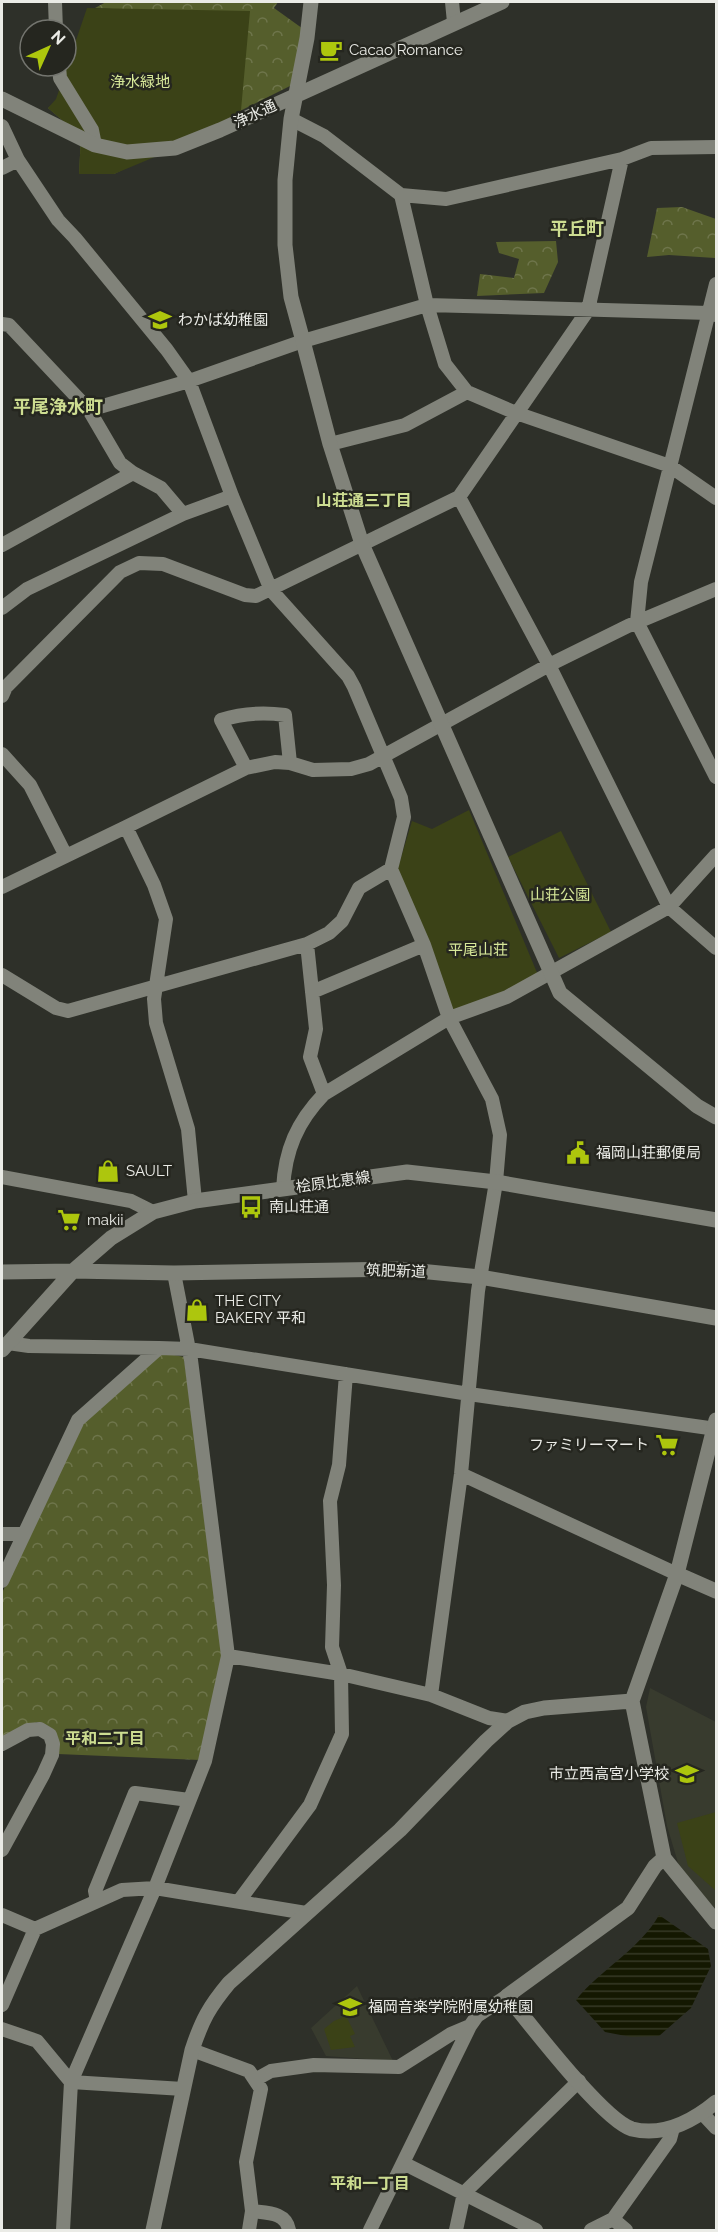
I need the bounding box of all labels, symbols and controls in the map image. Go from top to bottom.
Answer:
north arrow [18,18,78,78]
text: N [47,27,69,49]
cafe icon: Cacao Romance [318,37,344,63]
place label: Cacao Romance [349,41,463,59]
park label: 浄水緑地 [110,73,170,91]
street label: 浄水通 [231,96,279,132]
district label: 平丘町 [550,218,604,239]
school or university icon: わかば幼稚園 [147,307,173,333]
place label: わかば幼稚園 [178,311,268,329]
district label: 平尾浄水町 [13,396,103,417]
district label: 山荘通三丁目 [316,491,412,510]
park label: 山荘公園 [530,886,590,904]
park label: 平尾山荘 [448,941,508,959]
public building icon: 福岡山荘郵便局 [565,1140,591,1166]
place label: 福岡山荘郵便局 [596,1144,701,1162]
shop icon: SAULT [95,1158,121,1184]
place label: SAULT [126,1162,172,1180]
street label: 桧原比恵線 [295,1168,371,1196]
bus stop icon: 南山荘通 [238,1194,264,1220]
place label: 南山荘通 [269,1198,329,1216]
supermarket icon: makii [56,1207,82,1233]
place label: makii [87,1211,123,1229]
street label: 筑肥新道 [366,1261,426,1281]
place label: THE CITY BAKERY 平和 [215,1292,306,1327]
shop icon: THE CITY BAKERY 平和 [184,1297,210,1323]
supermarket icon: ファミリーマート [654,1432,680,1458]
place label: ファミリーマート [529,1436,649,1454]
district label: 平和二丁目 [65,1729,145,1748]
school or university icon: 市立西高宮小学校 [674,1761,700,1787]
place label: 市立西高宮小学校 [549,1765,669,1783]
school or university icon: 福岡音楽学院附属幼稚園 [337,1994,363,2020]
place label: 福岡音楽学院附属幼稚園 [368,1998,533,2016]
district label: 平和一丁目 [330,2174,410,2193]

